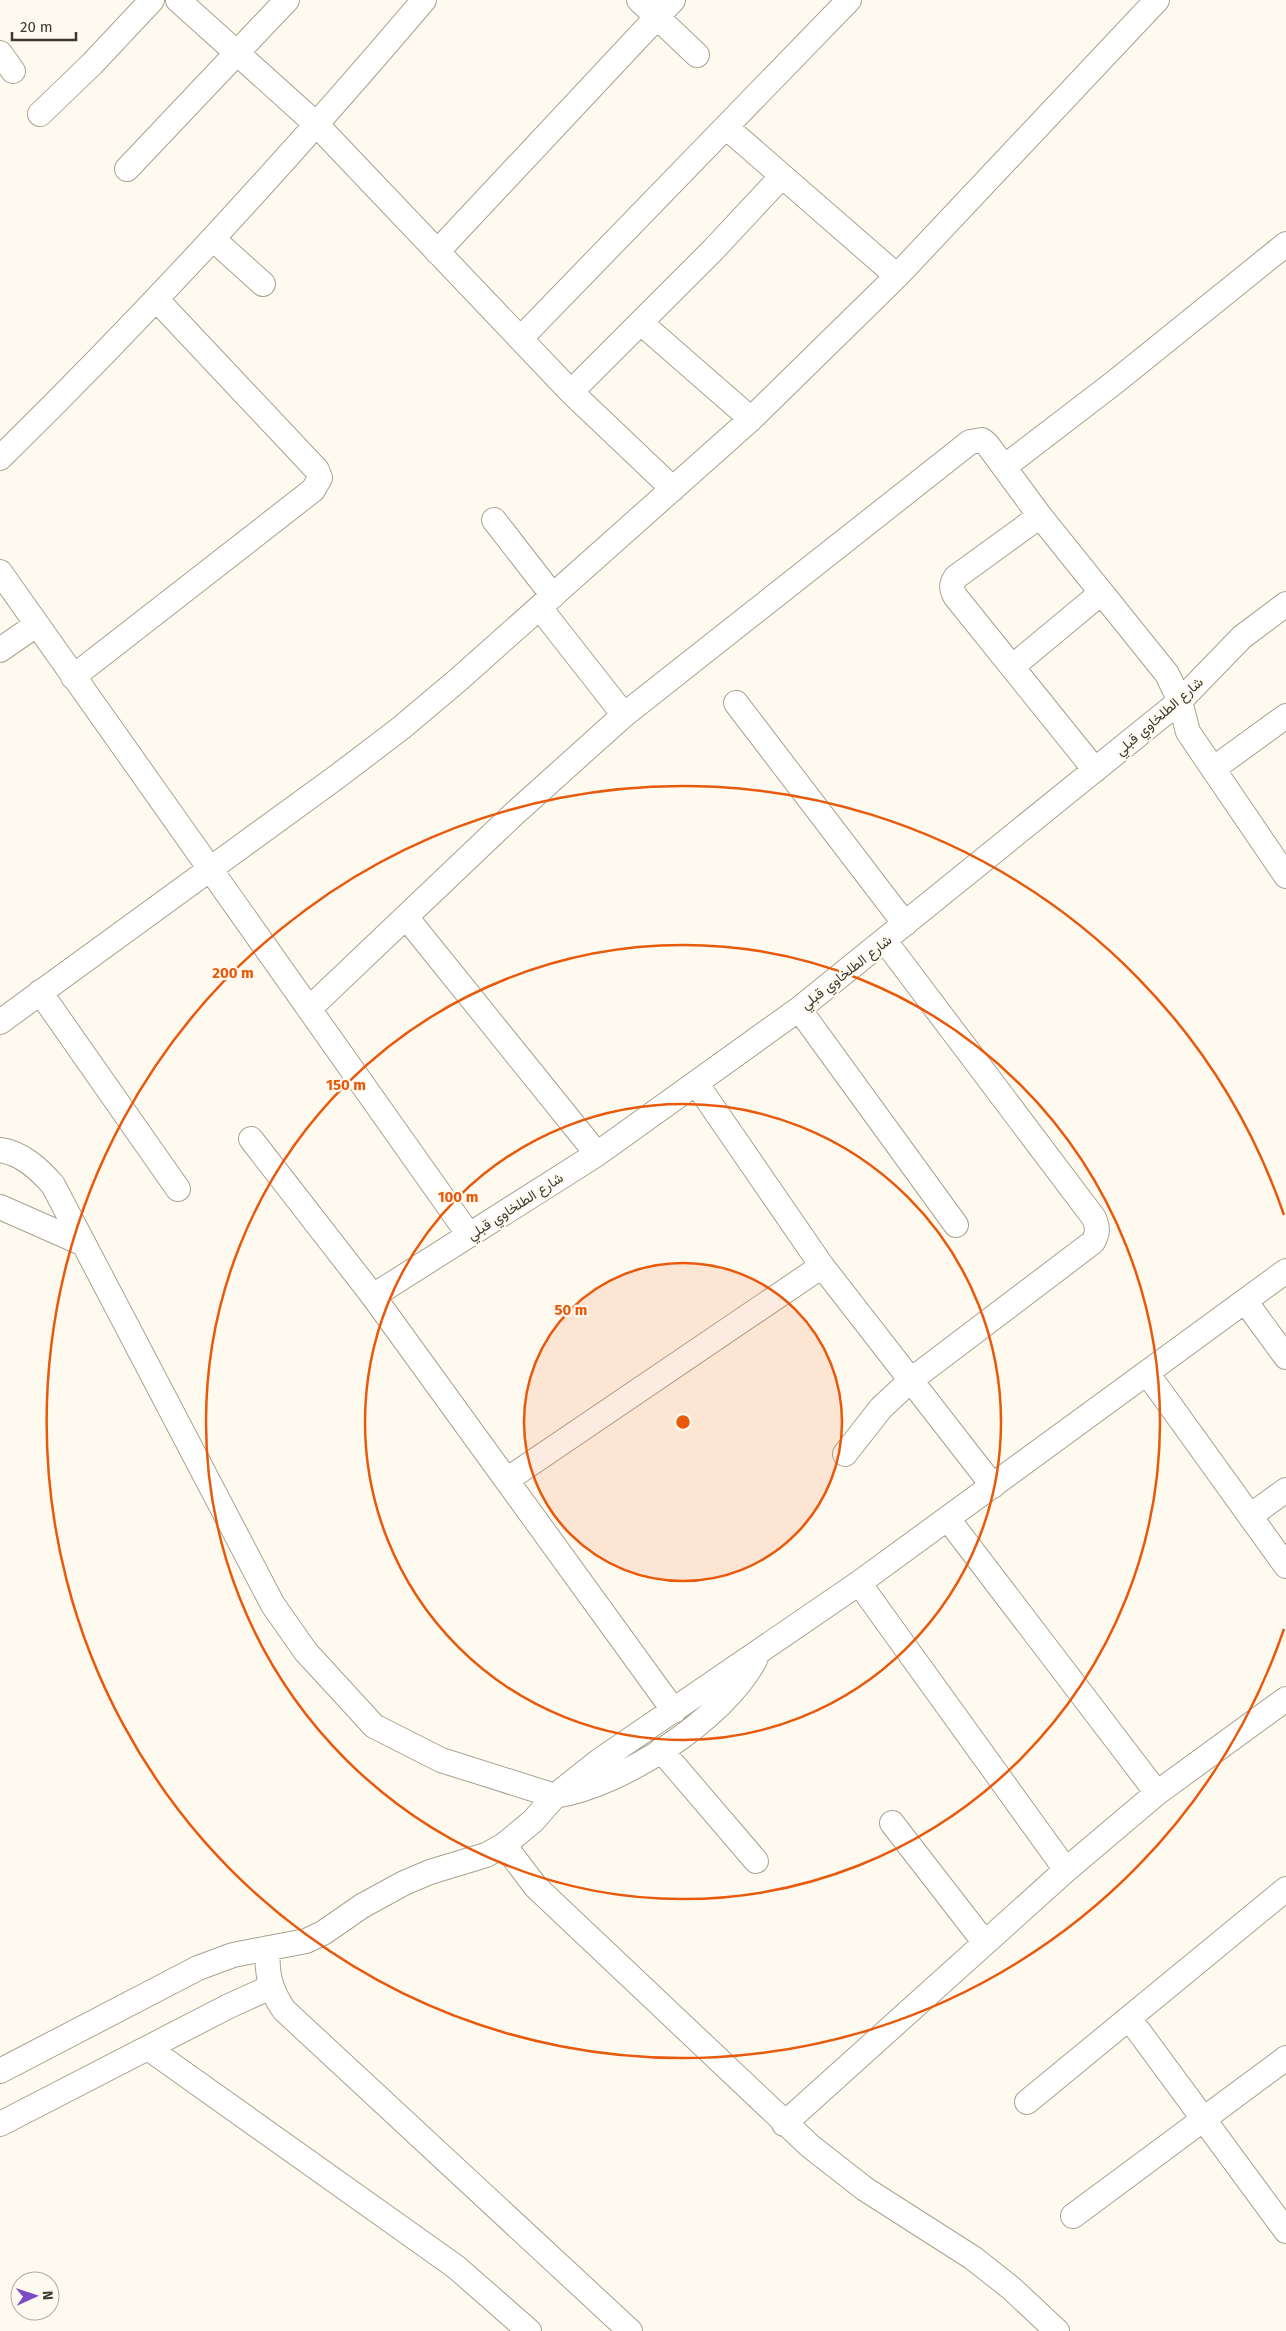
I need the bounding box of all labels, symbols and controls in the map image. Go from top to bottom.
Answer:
scale bar [12,10,76,42]
text: 20 m [20,18,53,36]
street label: شارع الطلخاوي قبلي [1112,674,1209,761]
street label: شارع الطلخاوي قبلي [797,932,897,1016]
text: 200 m [212,964,254,982]
text: 150 m [326,1076,366,1094]
street label: شارع الطلخاوي قبلي [464,1169,568,1246]
text: 100 m [438,1188,478,1206]
text: 50 m [554,1301,588,1319]
centre of rings [674,1413,692,1431]
north arrow [10,2271,60,2321]
text: N [39,2290,56,2300]

